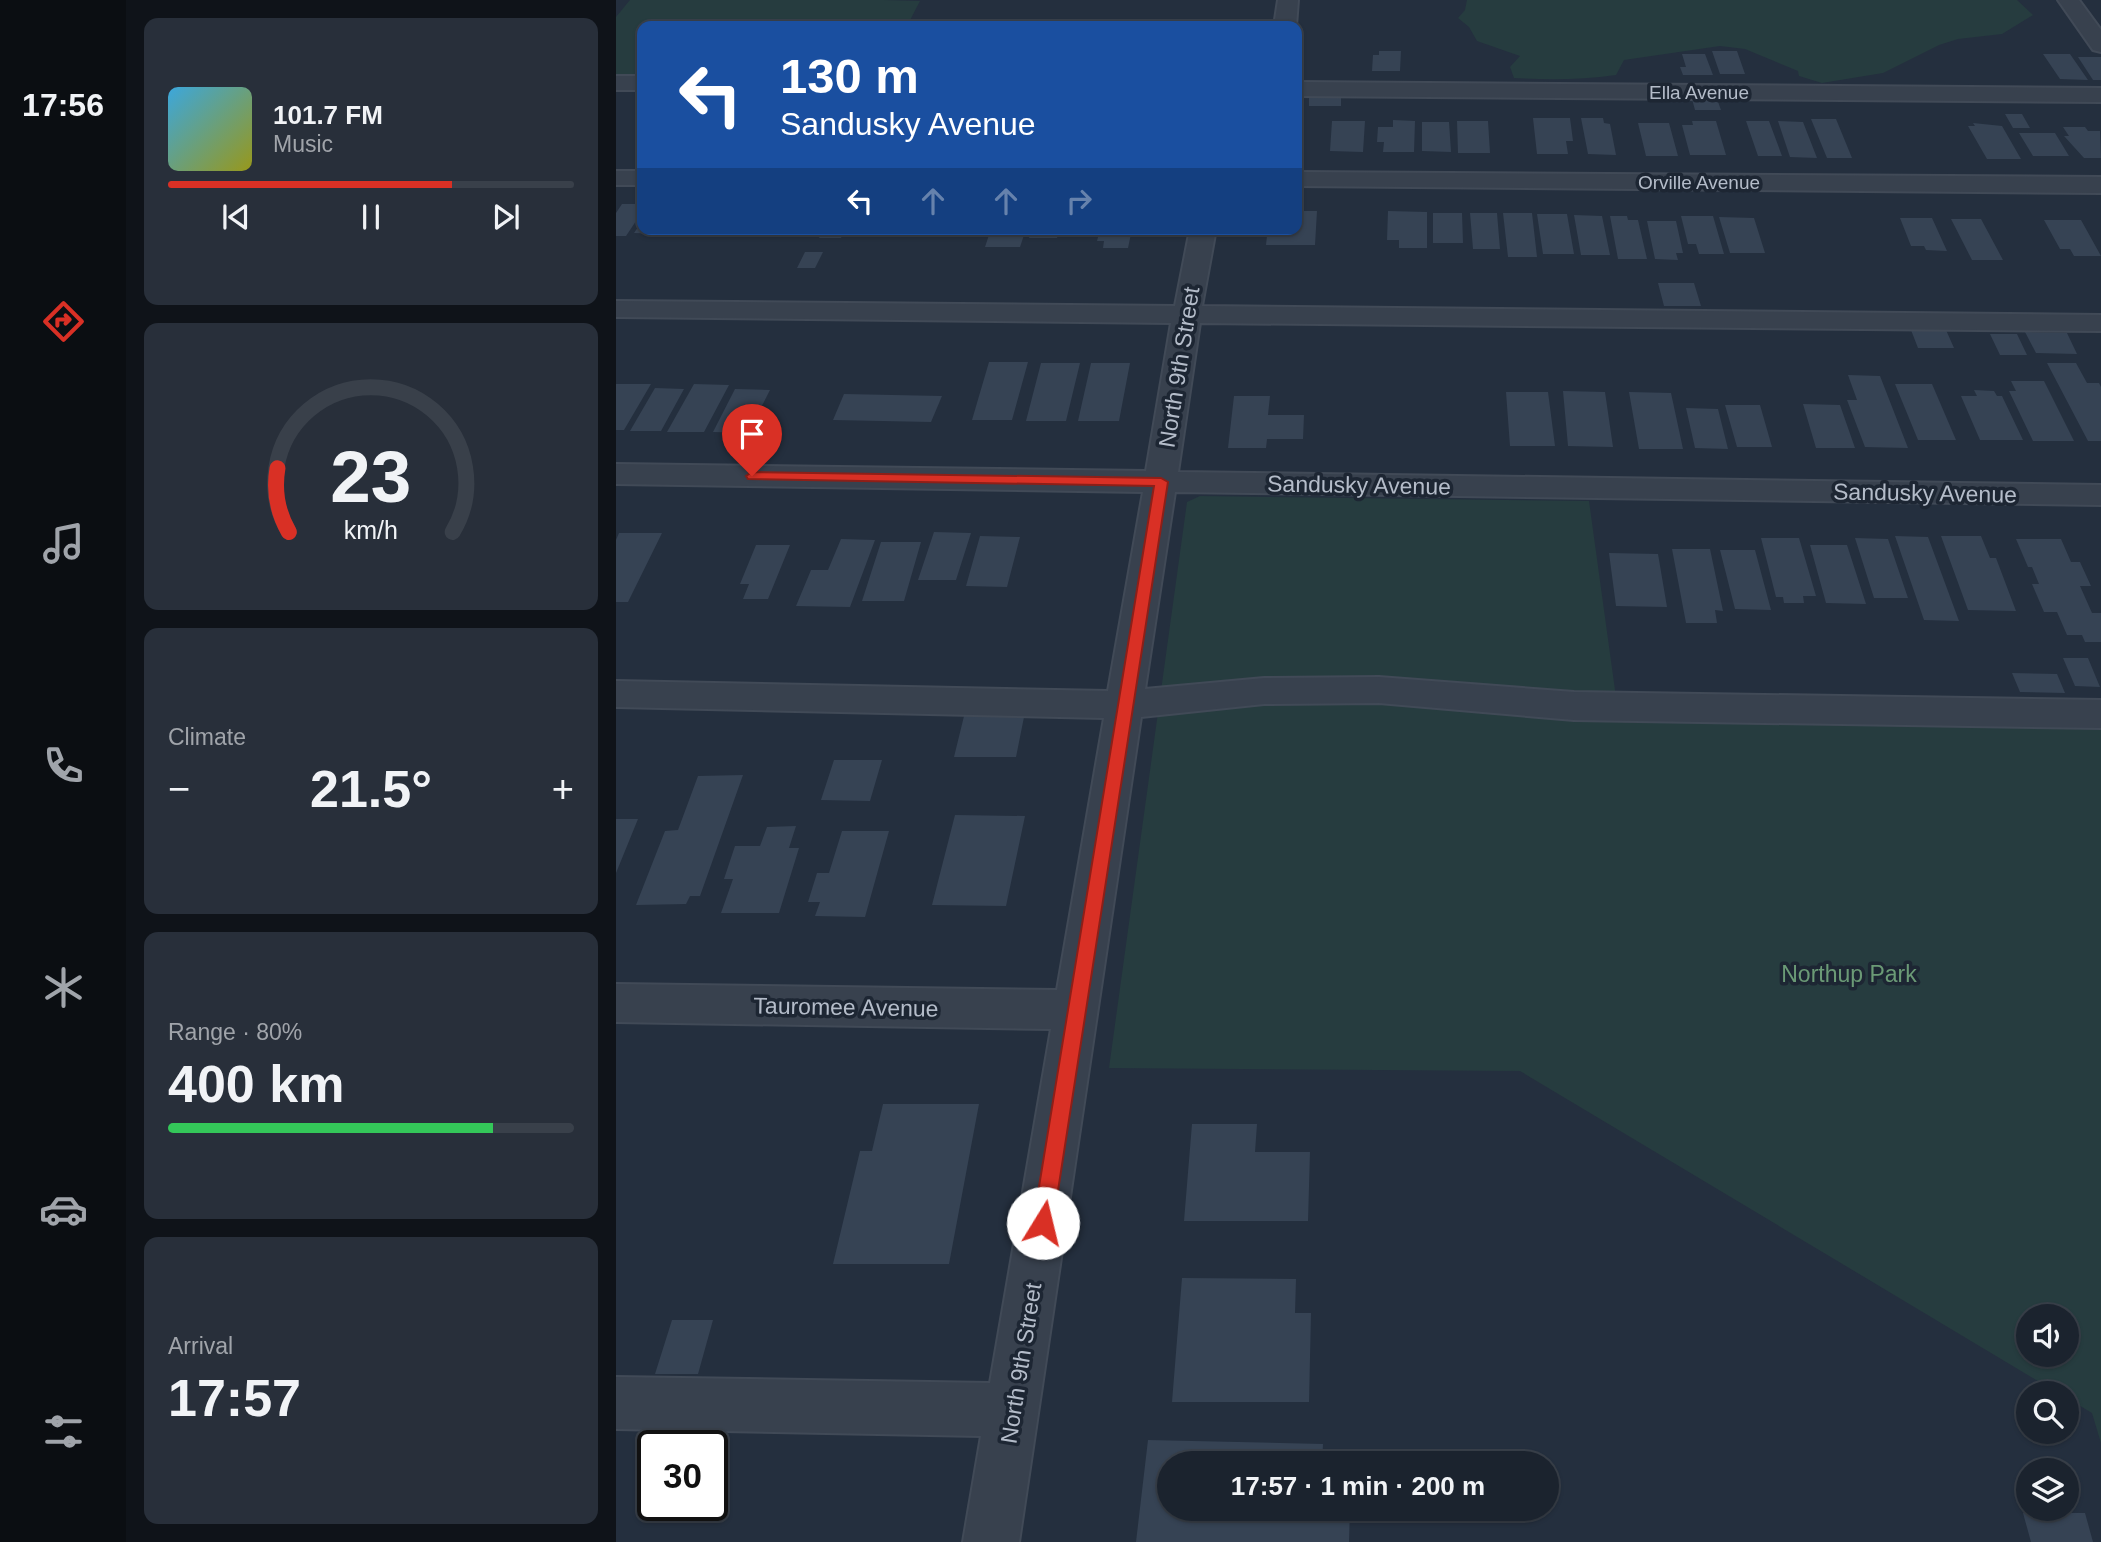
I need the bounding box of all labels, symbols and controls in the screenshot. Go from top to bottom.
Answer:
icon: left [665,49,756,140]
text: 130 m [780,49,919,103]
street label: Ella Avenue [1649,82,1749,103]
text: 17:56 [22,87,104,123]
text: 101.7 FM [273,100,383,130]
text: Sandusky Avenue [780,106,1036,142]
text: Music [273,131,333,157]
street label: Orville Avenue [1638,172,1760,193]
icon: left [841,182,879,220]
icon: ahead [914,182,952,220]
icon: ahead [987,182,1025,220]
icon: right [1060,182,1098,220]
icon: previous [217,198,255,236]
icon: pause [352,198,390,236]
icon: next [487,198,525,236]
street label: North 9th Street [1153,284,1205,449]
icon: directions [39,297,88,346]
pin [722,404,782,476]
icon: arrive [733,415,771,453]
text: 23 [331,437,411,518]
street label: Sandusky Avenue [1267,470,1451,500]
street label: Sandusky Avenue [1833,478,2017,508]
text: km/h [344,516,398,544]
icon: music [39,519,88,568]
text: Climate [168,724,246,750]
icon: phone [39,741,88,790]
text: 21.5° [310,760,432,818]
text: − [168,768,190,810]
text: + [552,768,574,810]
park label: Northup Park [1781,961,1917,987]
icon: climate [39,963,88,1012]
street label: Tauromee Avenue [753,992,939,1022]
text: Range · 80% [168,1019,302,1045]
text: 400 km [168,1055,344,1113]
icon: car [39,1185,88,1234]
position arrow [1006,1186,1080,1260]
street label: North 9th Street [995,1280,1047,1445]
map controls [2016,1304,2079,1521]
button: sound [2016,1304,2079,1367]
text: Arrival [168,1333,233,1359]
text: 17:57 [168,1369,301,1427]
button: search [2016,1381,2079,1444]
icon: filters [39,1407,88,1456]
speed limit sign: 30 [637,1430,728,1521]
button: layers [2016,1458,2079,1521]
text: 17:57 · 1 min · 200 m [1231,1471,1485,1501]

